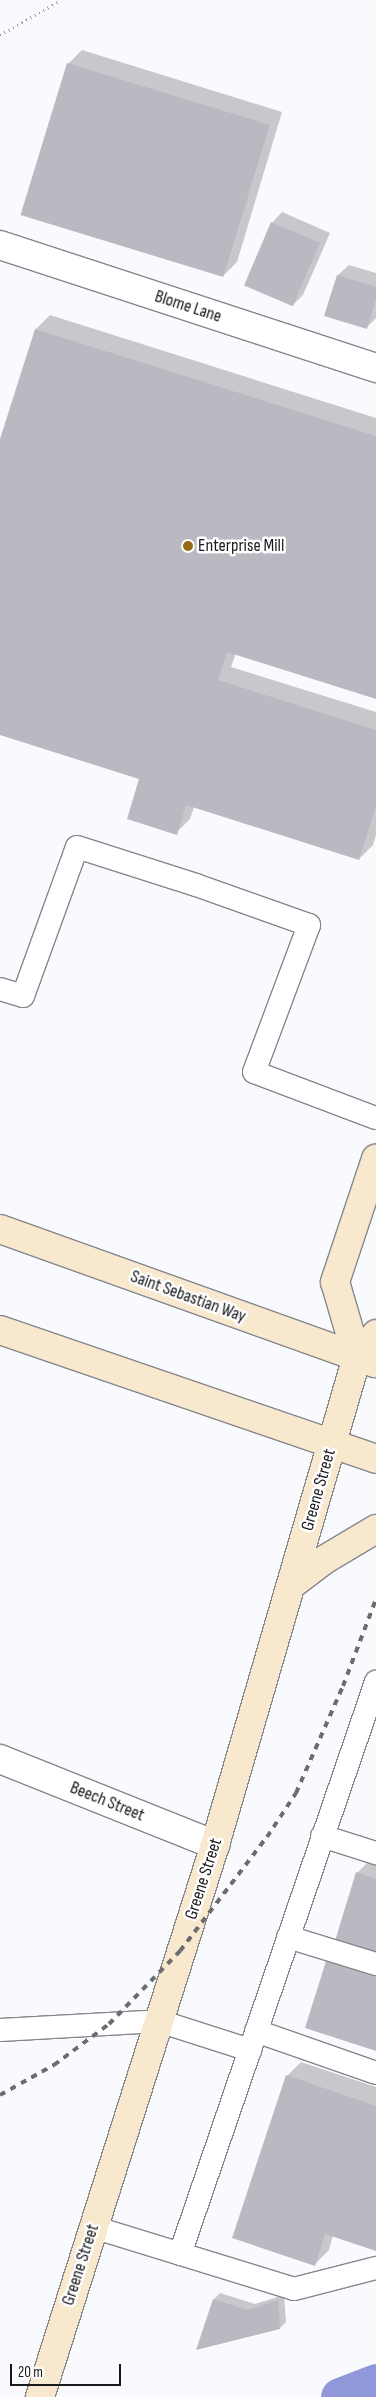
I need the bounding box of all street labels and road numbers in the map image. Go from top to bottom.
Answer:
street label: Blome Lane [152,286,224,328]
street label: Saint Sebastian Way [127,1266,249,1328]
street label: Greene Street [297,1447,341,1533]
street label: Beech Street [67,1777,147,1827]
street label: Greene Street [181,1836,227,1922]
street label: Greene Street [58,2222,104,2308]

